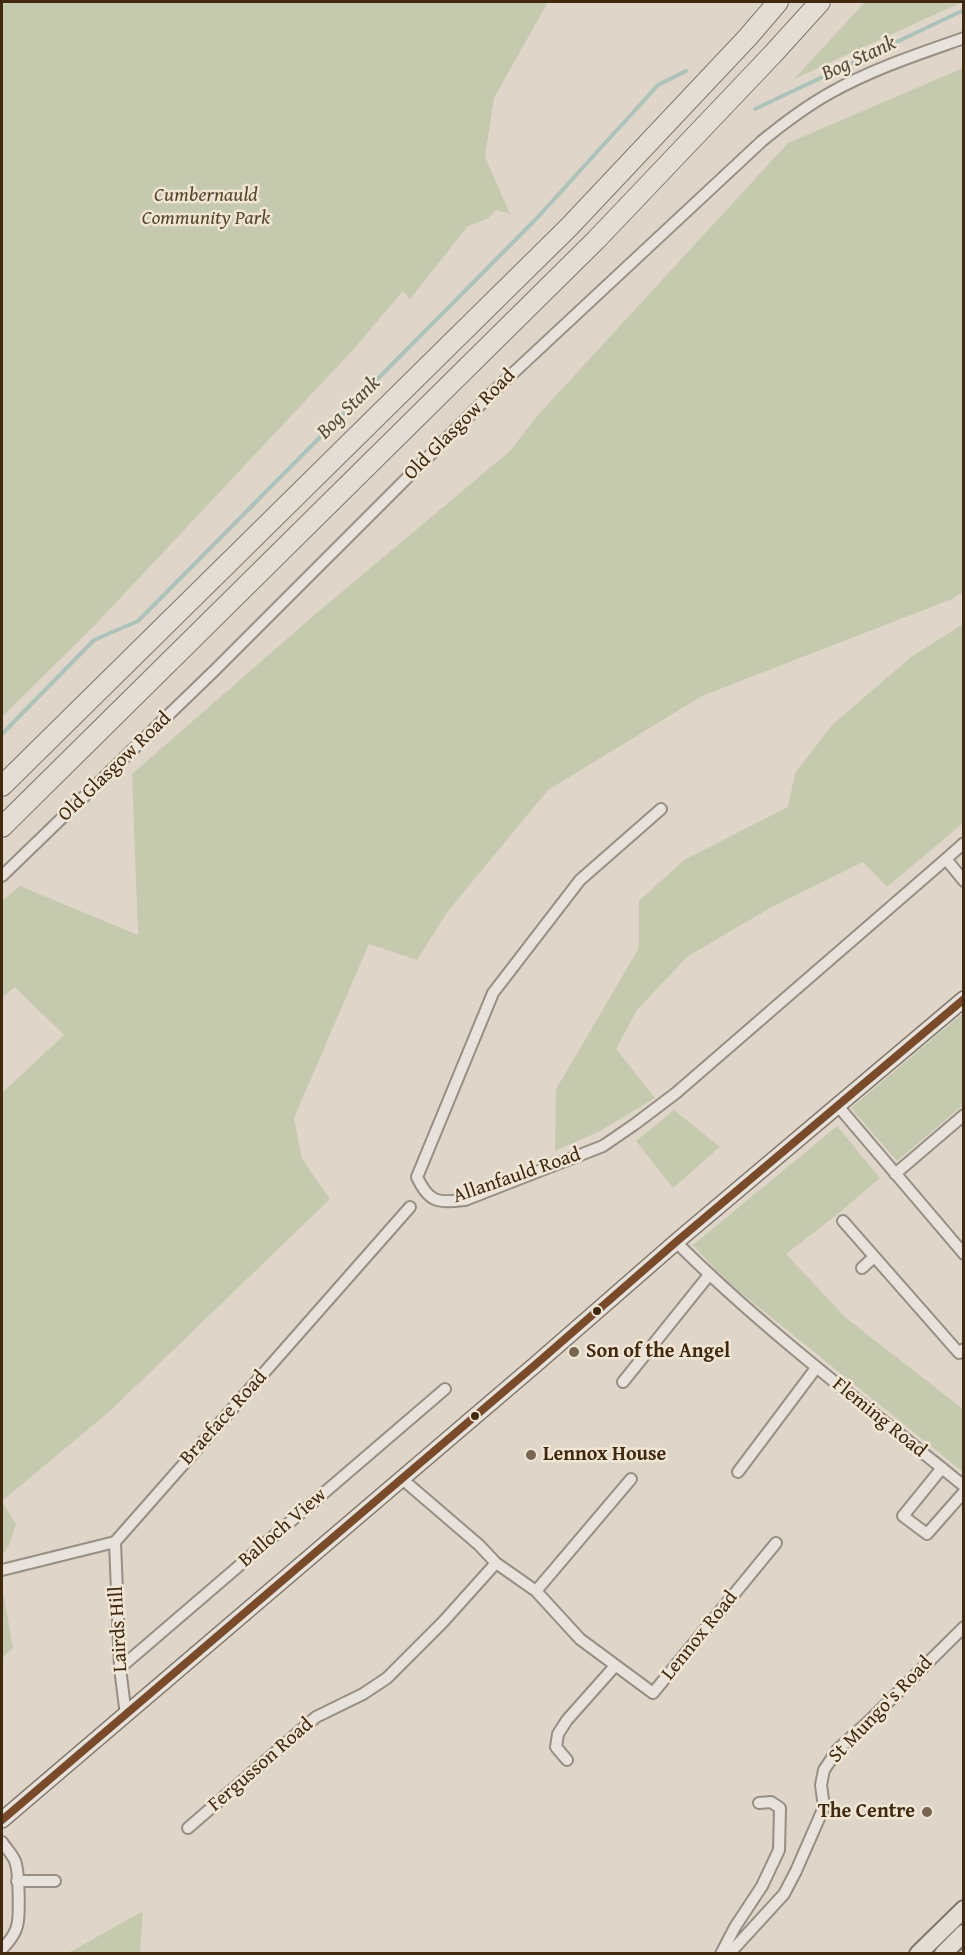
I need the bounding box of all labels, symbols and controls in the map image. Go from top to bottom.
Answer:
water label: Bog Stank [818,31,900,87]
park label: Cumbernauld Community Park [142,184,270,231]
street label: Old Glasgow Road [399,364,521,486]
water label: Bog Stank [312,371,386,445]
street label: Old Glasgow Road [53,707,177,827]
street label: Allanfauld Road [450,1143,584,1209]
unlabelled marker [591,1305,603,1317]
place label: Son of the Angel [586,1340,730,1364]
marker: Son of the Angel [567,1345,581,1359]
street label: Braeface Road [175,1366,273,1470]
street label: Fleming Road [827,1373,931,1463]
unlabelled marker [469,1410,481,1422]
place label: Lennox House [543,1443,666,1467]
marker: Lennox House [524,1448,538,1462]
street label: Balloch View [234,1483,332,1573]
street label: Lairds Hill [105,1585,133,1673]
street label: Lennox Road [657,1587,743,1685]
street label: St Mungo's Road [824,1652,938,1768]
street label: Fergusson Road [204,1713,318,1817]
place label: The Centre [818,1800,915,1824]
marker: The Centre [920,1805,934,1819]

